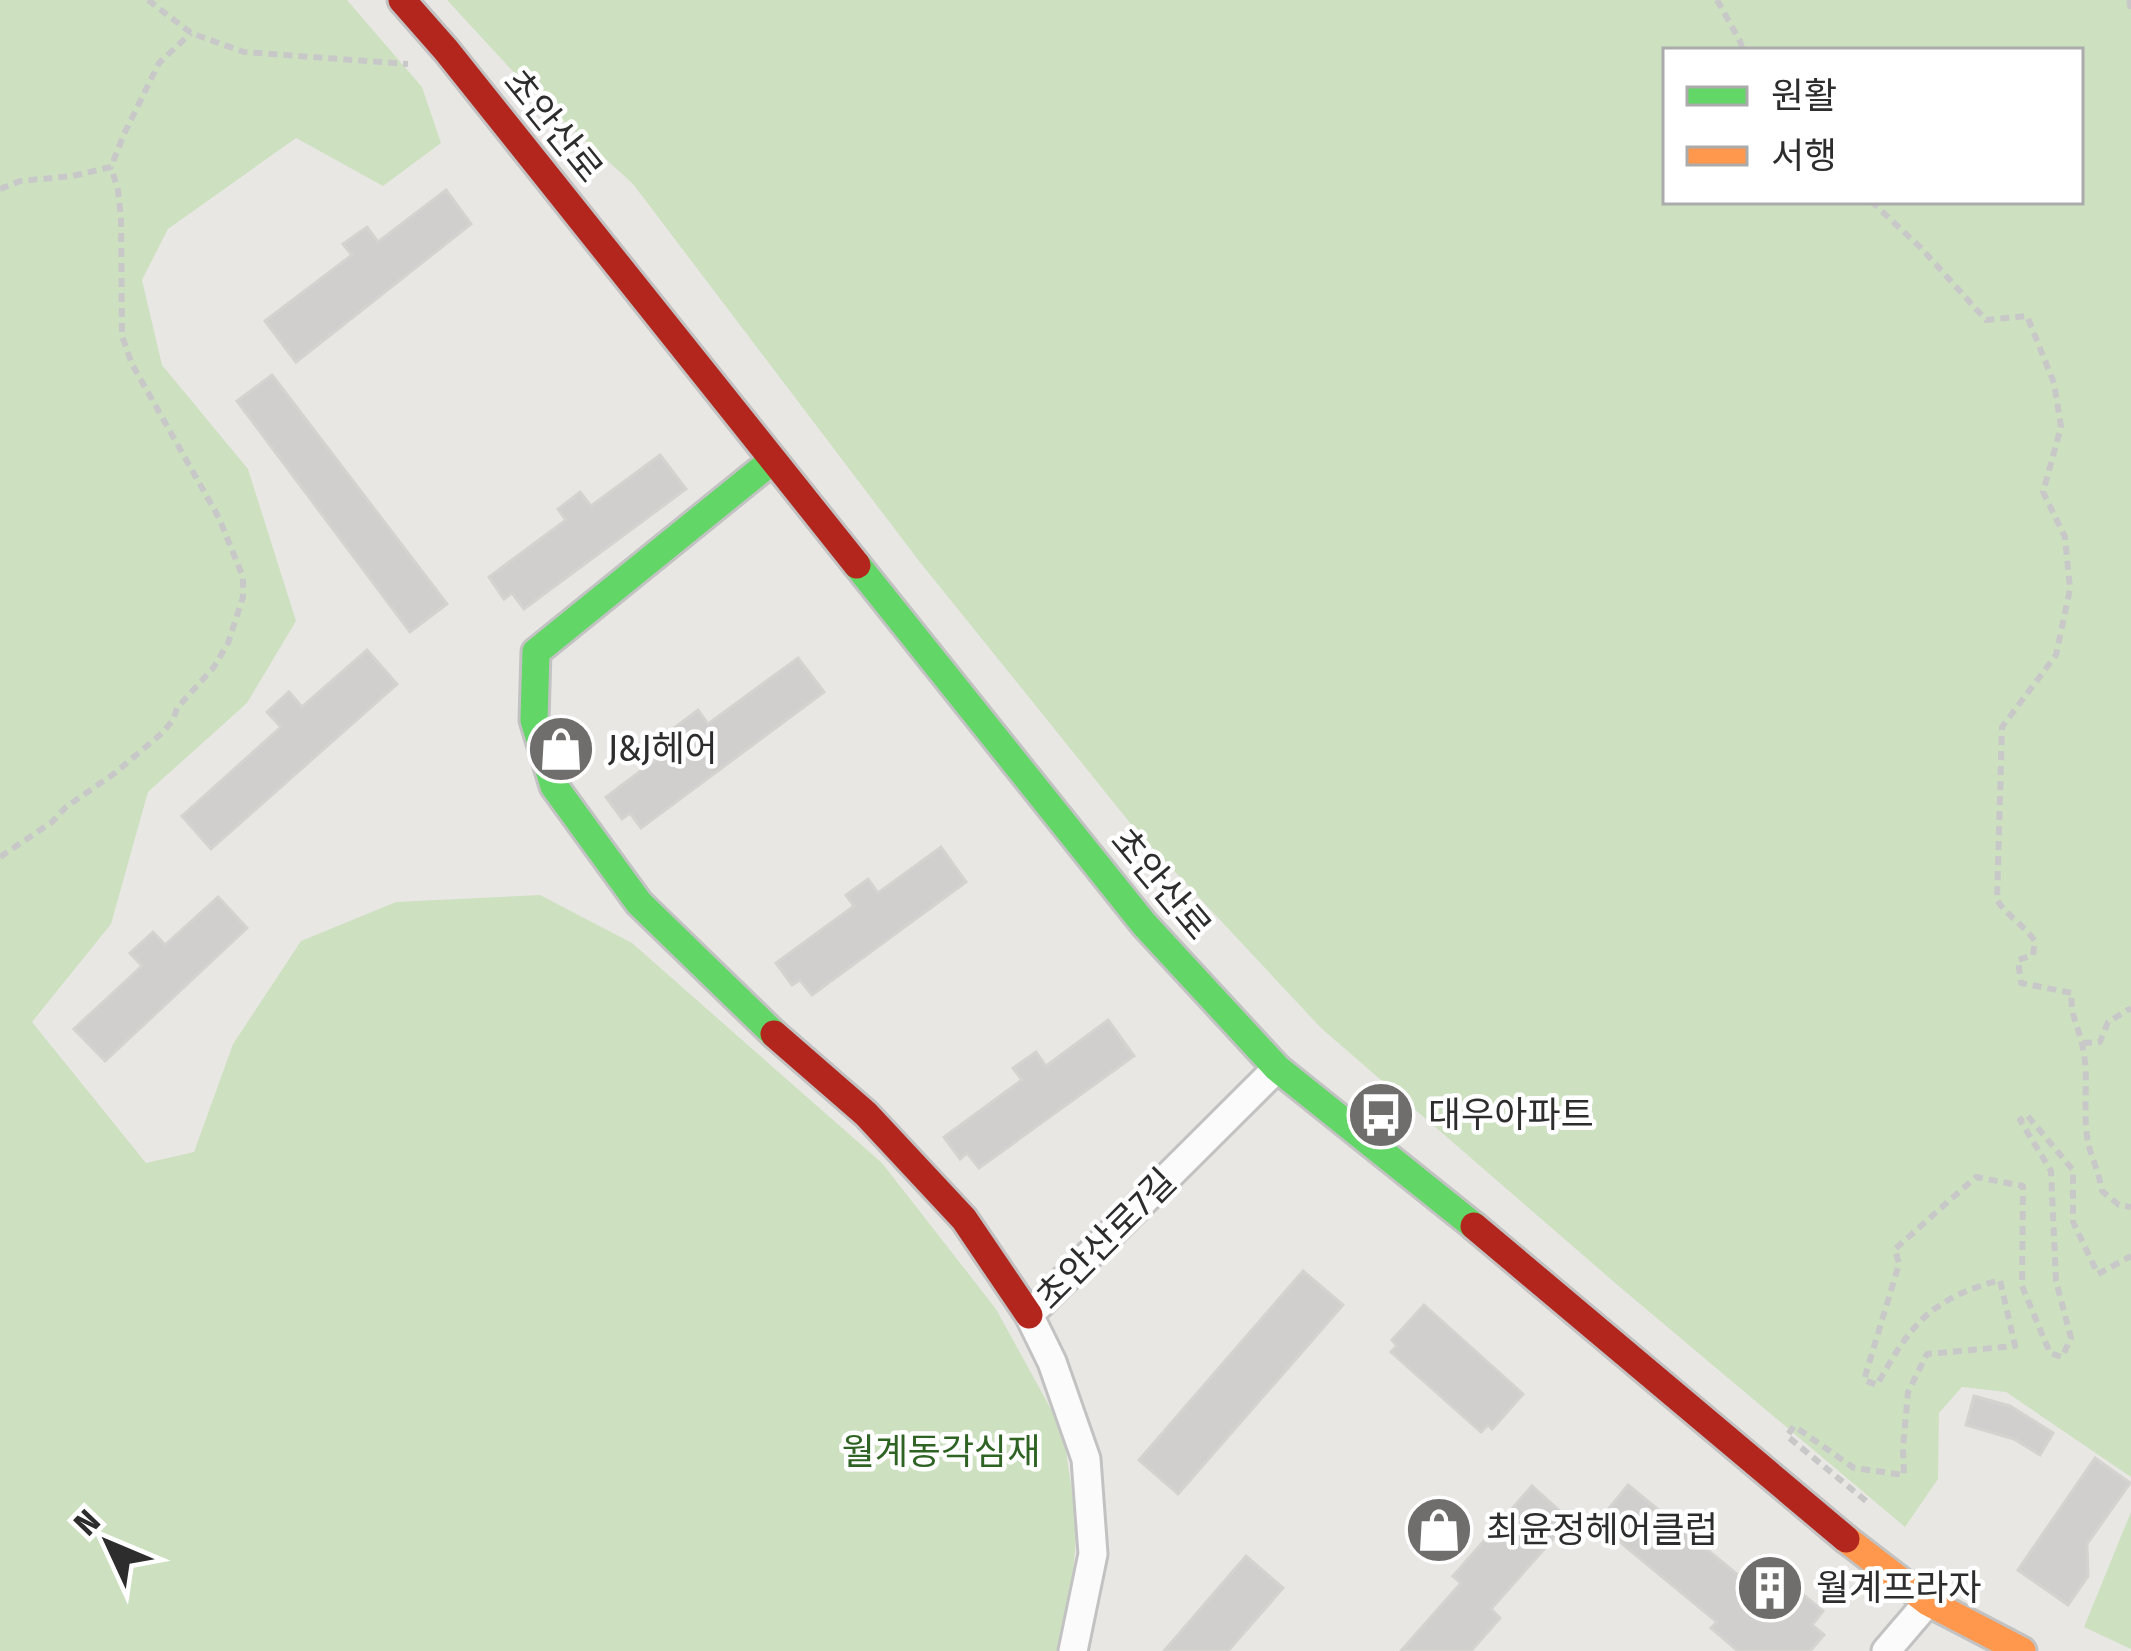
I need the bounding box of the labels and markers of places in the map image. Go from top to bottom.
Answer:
shop icon: J&J헤어 [526,714,596,784]
place label: J&J헤어 [608,727,718,771]
bus stop icon: 대우아파트 [1346,1080,1416,1150]
place label: 대우아파트 [1428,1093,1594,1137]
shop icon: 최윤정헤어클럽 [1404,1495,1474,1565]
place label: 최윤정헤어클럽 [1486,1508,1718,1552]
building icon: 월계프라자 [1735,1553,1805,1623]
place label: 월계프라자 [1816,1566,1982,1610]

